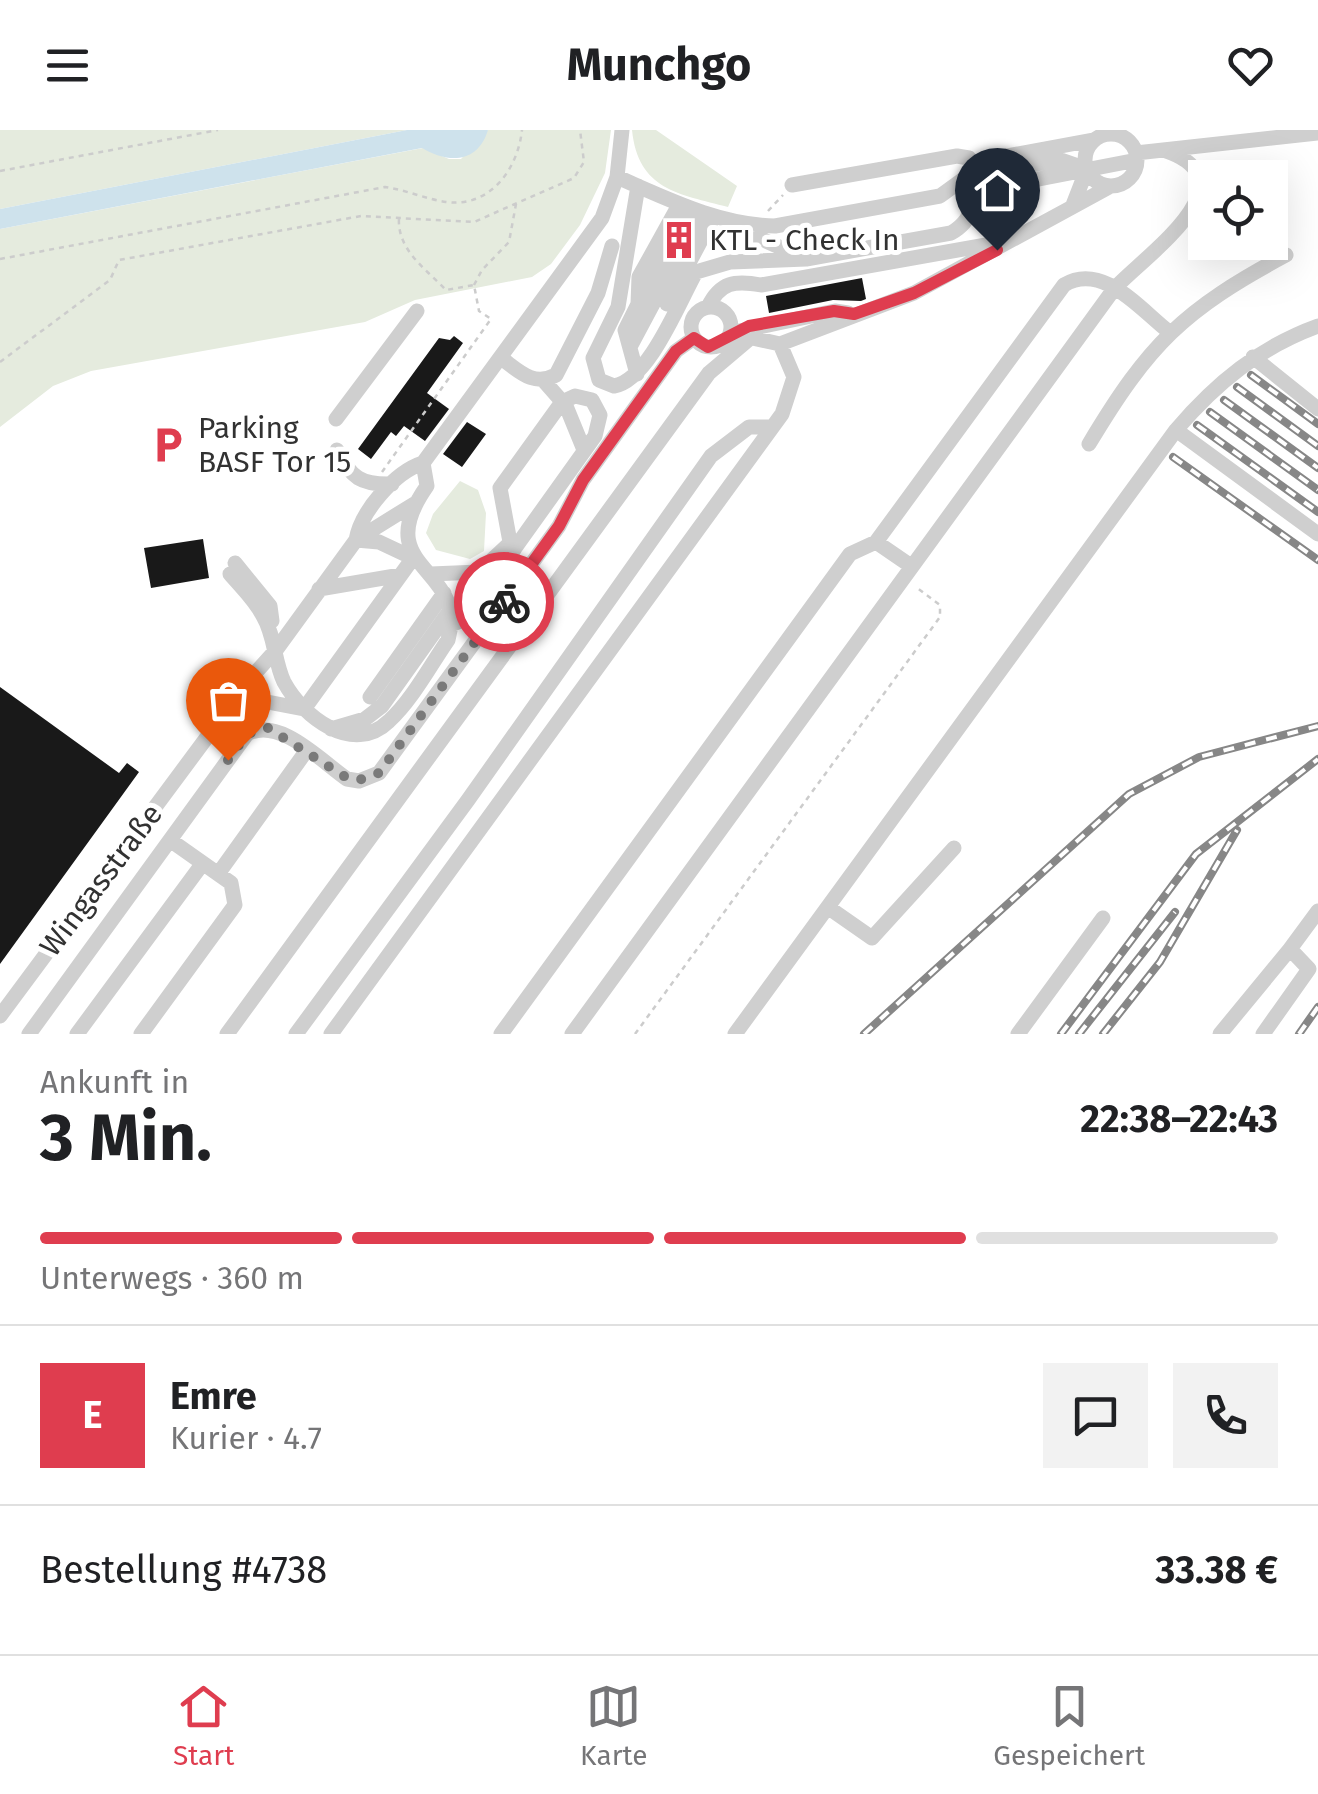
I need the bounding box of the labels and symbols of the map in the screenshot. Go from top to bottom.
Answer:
pin [955,148,1040,251]
building icon: KTL - Check In [658,219,700,261]
place label: KTL - Check In [709,222,900,258]
place label: Parking BASF Tor 15 [198,410,351,480]
parking icon: Parking BASF Tor 15 [147,424,189,466]
courier [454,552,554,652]
pin [186,658,271,761]
street label: Wingasstraße [32,797,170,963]

